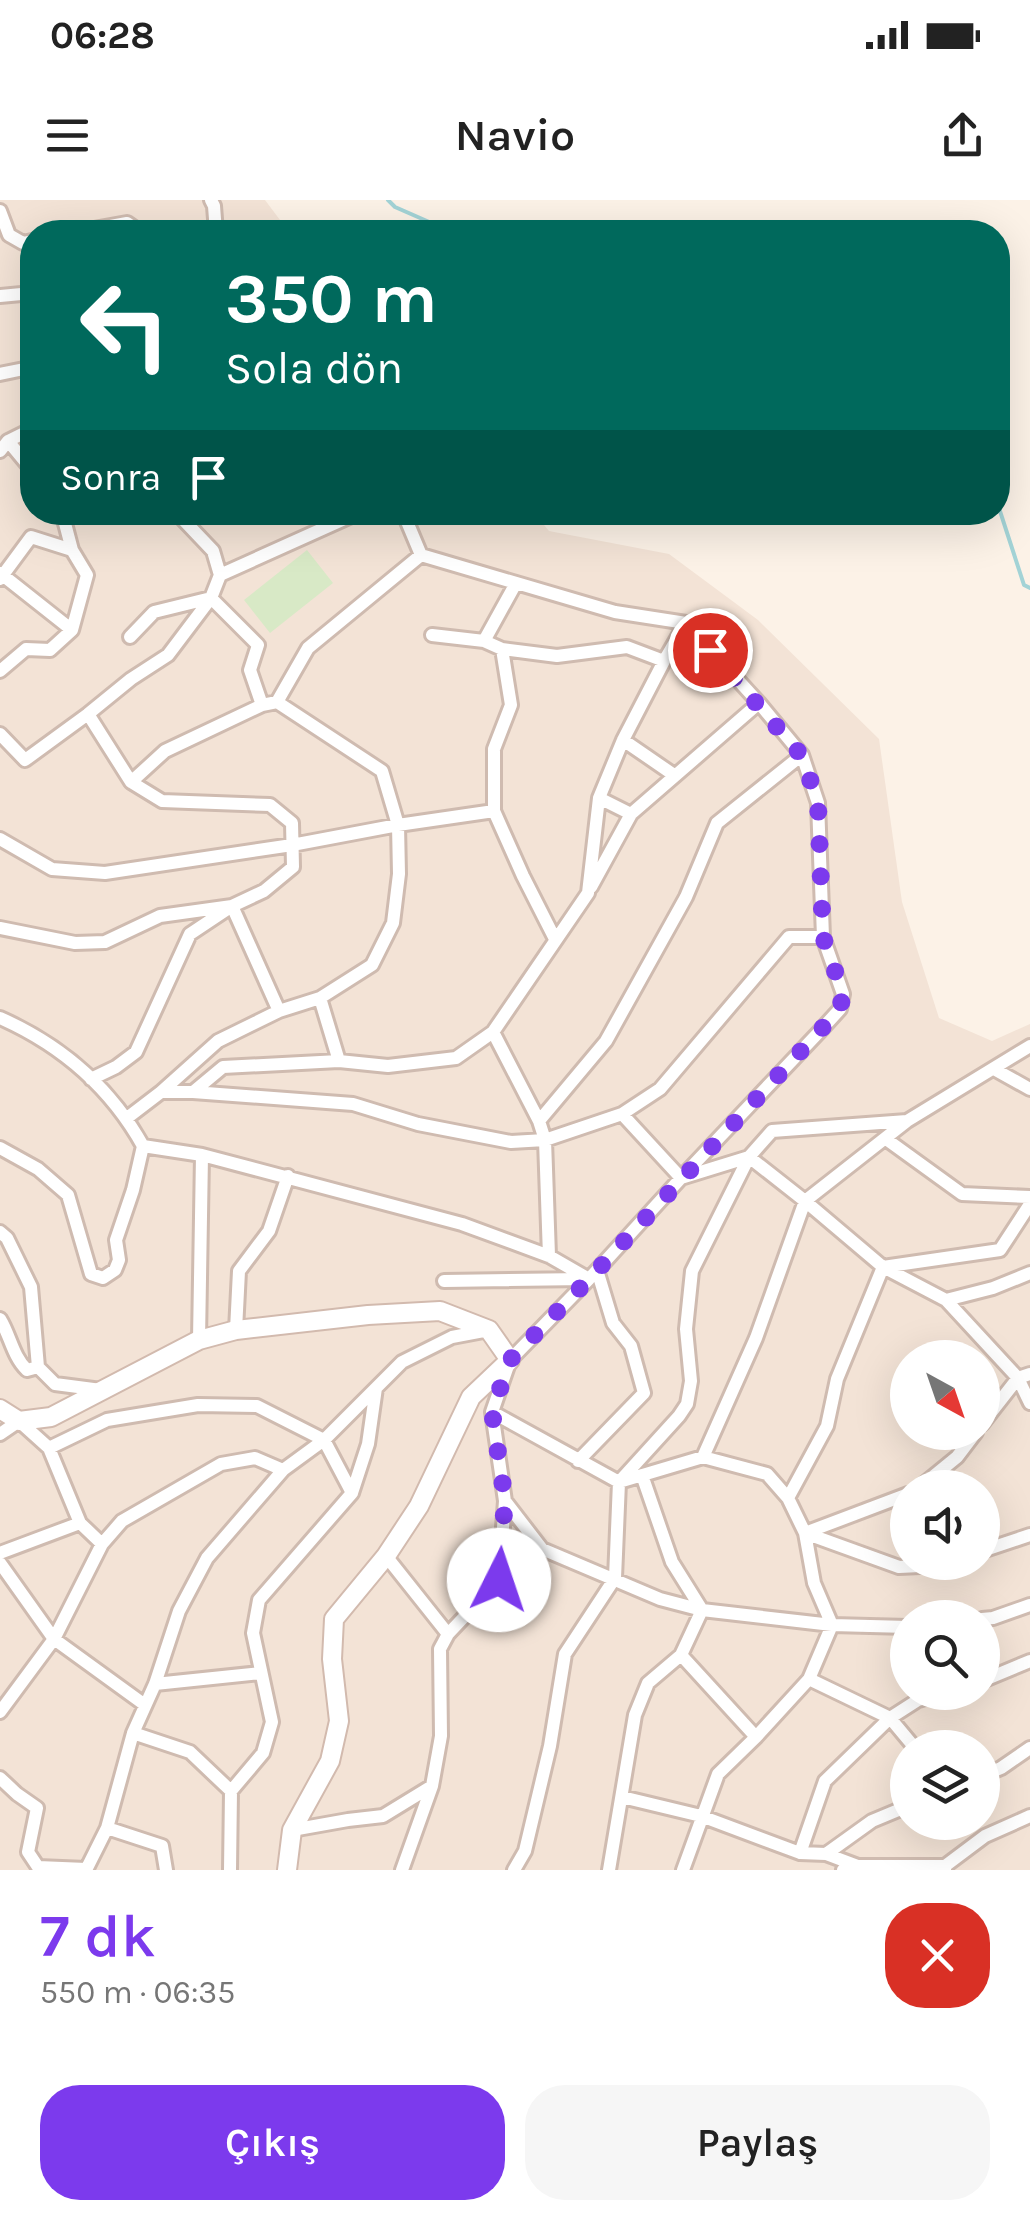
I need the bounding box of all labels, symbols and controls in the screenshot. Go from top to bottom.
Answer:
text: 06:28 [50,13,155,58]
icon: menu [40,108,95,163]
icon: share [935,108,990,163]
text: Navio [455,109,575,161]
text: 350 m [225,258,438,340]
icon: left [60,260,190,390]
text: Sola dön [225,342,403,394]
icon: arrive [181,450,236,505]
text: Sonra [60,455,161,500]
pin [668,608,753,693]
icon: arrive [683,623,738,678]
north arrow [890,1340,1000,1450]
map controls [890,1340,1000,1840]
button: sound [890,1470,1000,1580]
position arrow [447,1528,551,1632]
button: search [890,1600,1000,1710]
button: layers [890,1730,1000,1840]
text: 7 dk [40,1901,156,1971]
button: close [885,1903,990,2008]
text: 550 m · 06:35 [40,1974,235,2011]
button: Çıkış [40,2085,505,2200]
button: Paylaş [525,2085,990,2200]

